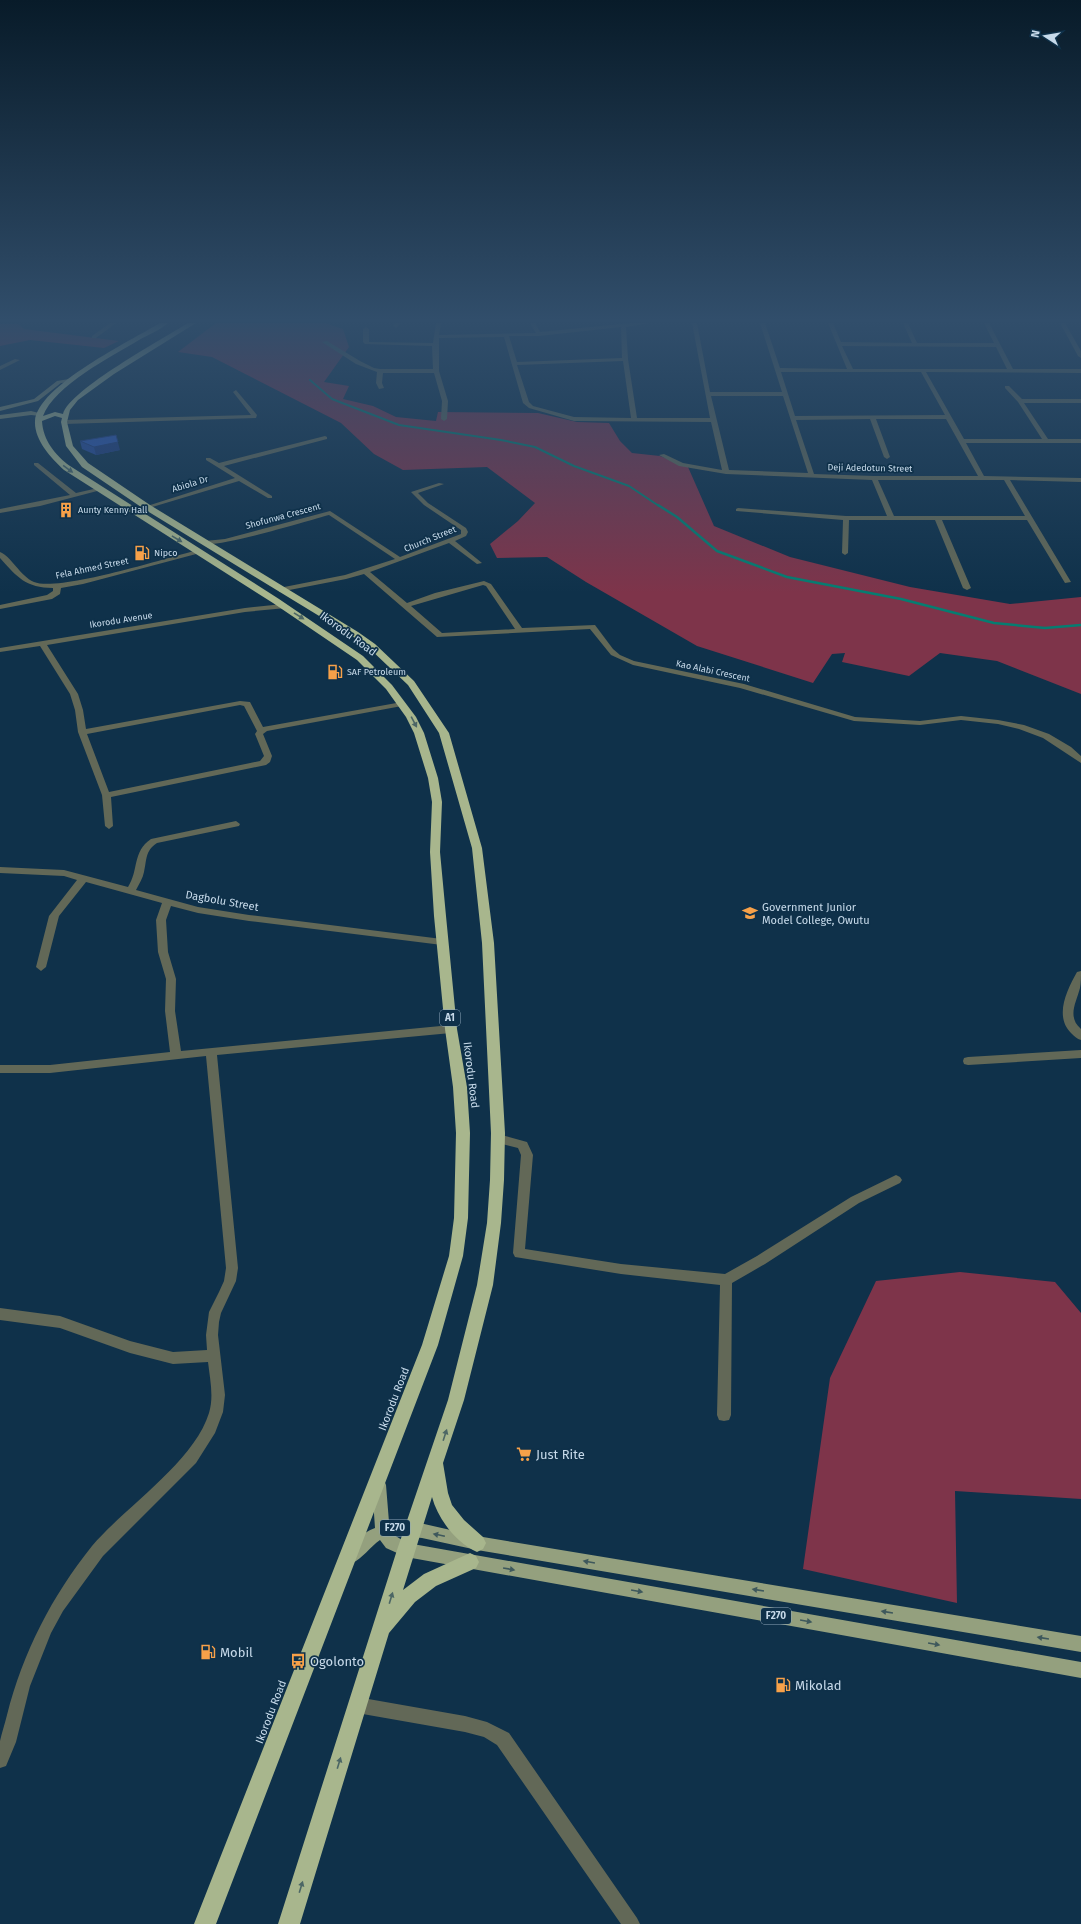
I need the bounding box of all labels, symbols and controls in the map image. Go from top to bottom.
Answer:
north arrow [1025,16,1065,56]
text: N [1029,29,1043,39]
street label: Deji Adedotun Street [828,462,913,474]
one-way arrow [63,465,73,473]
street label: Abiola Dr [171,474,210,494]
building icon: Aunty Kenny Hall [57,501,75,519]
street label: Shofunwa Crescent [244,501,322,531]
place label: Aunty Kenny Hall [78,505,148,515]
street label: Church Street [403,524,458,554]
one-way arrow [171,536,183,543]
fuel station icon: Nipco [133,544,151,562]
place label: Nipco [154,548,177,558]
street label: Fela Ahmed Street [55,555,130,581]
street label: Ikorodu Road [317,609,379,659]
street label: Ikorodu Avenue [89,610,153,630]
one-way arrow [294,612,304,620]
street label: Kao Alabi Crescent [675,658,752,684]
fuel station icon: SAF Petroleum [326,663,344,681]
place label: SAF Petroleum [347,667,406,677]
one-way arrow [410,716,417,728]
street label: Dagbolu Street [184,888,260,914]
place label: Government Junior Model College, Owutu [762,901,870,927]
school or university icon: Government Junior Model College, Owutu [741,904,759,922]
road number: A1 [440,1010,460,1026]
street label: Ikorodu Road [460,1041,482,1109]
street label: Ikorodu Road [376,1365,412,1433]
one-way arrow [442,1429,448,1441]
supermarket icon: Just Rite [515,1445,533,1463]
place label: Just Rite [536,1447,585,1462]
road number: F270 [380,1520,410,1536]
one-way arrow [433,1532,445,1538]
one-way arrow [583,1559,595,1565]
one-way arrow [502,1566,515,1572]
one-way arrow [752,1587,765,1593]
one-way arrow [630,1588,643,1594]
one-way arrow [388,1592,394,1604]
road number: F270 [761,1608,791,1624]
one-way arrow [881,1609,893,1615]
one-way arrow [800,1619,812,1625]
one-way arrow [1036,1634,1049,1640]
one-way arrow [928,1641,940,1647]
fuel station icon: Mobil [199,1643,217,1661]
place label: Mobil [220,1645,253,1660]
bus stop icon: Ogolonto [289,1652,307,1670]
place label: Ogolonto [310,1654,364,1669]
fuel station icon: Mikolad [774,1676,792,1694]
street label: Ikorodu Road [253,1678,289,1746]
place label: Mikolad [795,1678,842,1693]
one-way arrow [336,1756,342,1768]
one-way arrow [298,1880,304,1892]

